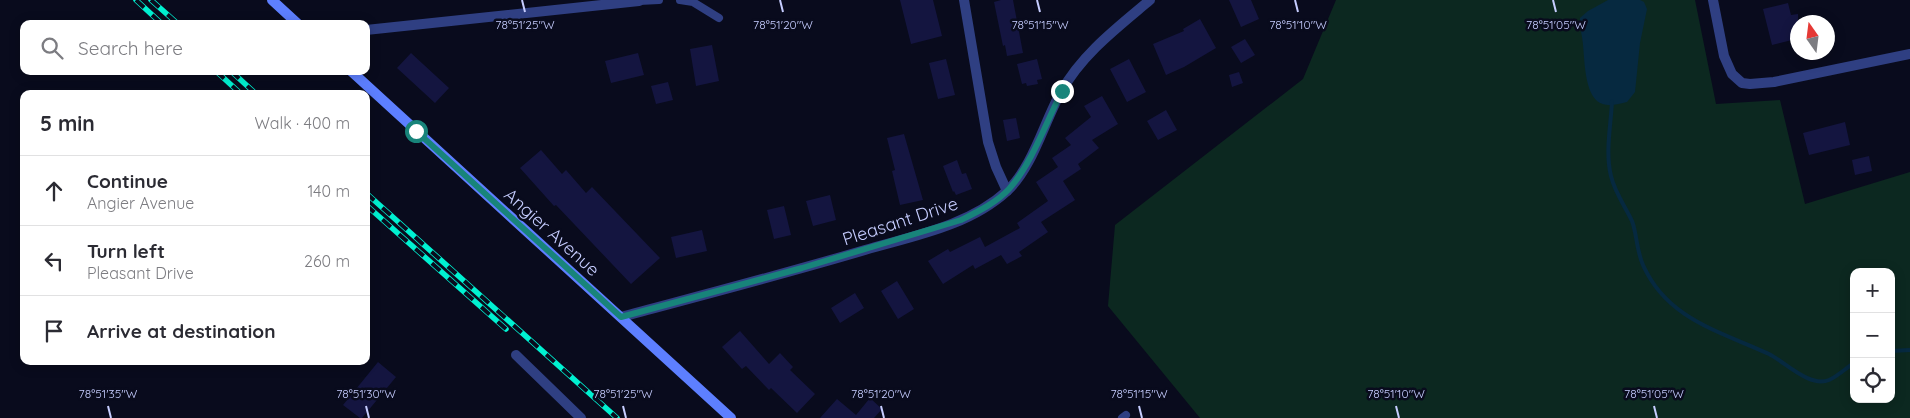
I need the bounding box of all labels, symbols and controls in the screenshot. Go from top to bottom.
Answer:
north arrow [1790,15,1835,60]
text: 78°51'25"W [495,17,555,32]
text: 78°51'20"W [753,17,813,32]
text: 78°51'15"W [1011,17,1069,32]
text: 78°51'10"W [1269,17,1327,32]
text: 78°51'05"W [1526,17,1586,32]
search box [20,20,370,75]
icon: search [38,34,66,62]
text: Search here [78,36,183,60]
route end [1051,80,1074,103]
text: 5 min [40,110,95,136]
text: Walk · 400 m [254,113,350,133]
route start [405,120,428,143]
text: Continue [87,169,168,193]
icon: ahead [40,177,68,205]
text: 140 m [307,181,350,201]
street label: Angier Avenue [499,183,605,281]
street label: Pleasant Drive [839,192,961,250]
text: Angier Avenue [87,193,194,213]
text: Turn left [87,239,165,263]
icon: left [40,247,68,275]
text: 260 m [304,251,350,271]
text: Pleasant Drive [87,263,194,283]
map controls [1850,268,1895,403]
button: + [1850,268,1895,313]
button: − [1850,313,1895,358]
icon: arrive [40,317,68,345]
text: Arrive at destination [87,319,276,343]
button: locate [1850,358,1895,403]
text: 78°51'35"W [79,386,138,401]
text: 78°51'30"W [336,386,396,401]
text: 78°51'25"W [593,386,653,401]
text: 78°51'20"W [851,386,911,401]
text: 78°51'15"W [1110,386,1168,401]
text: 78°51'10"W [1367,386,1425,401]
text: 78°51'05"W [1624,386,1684,401]

